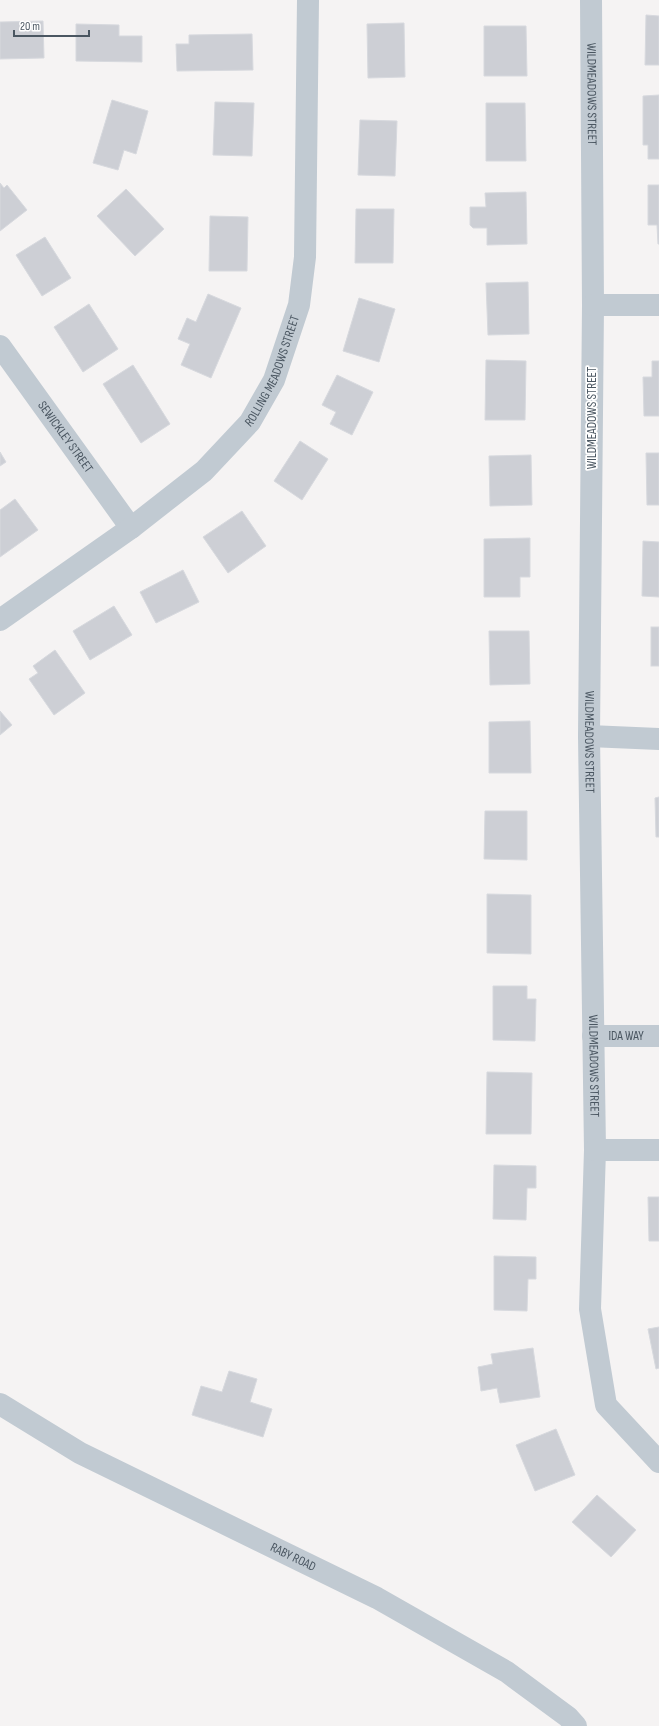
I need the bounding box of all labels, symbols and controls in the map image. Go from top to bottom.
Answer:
scale bar [14,12,89,38]
text: 20 m [20,19,40,34]
street label: WILDMEADOWS STREET [583,43,600,145]
street label: ROLLING MEADOWS STREET [241,313,303,430]
street label: WILDMEADOWS STREET [584,367,600,469]
street label: SEWICKLEY STREET [34,398,97,476]
street label: WILDMEADOWS STREET [581,691,598,793]
street label: WILDMEADOWS STREET [585,1015,603,1117]
street label: IDA WAY [608,1028,644,1044]
street label: RABY ROAD [268,1539,319,1575]

